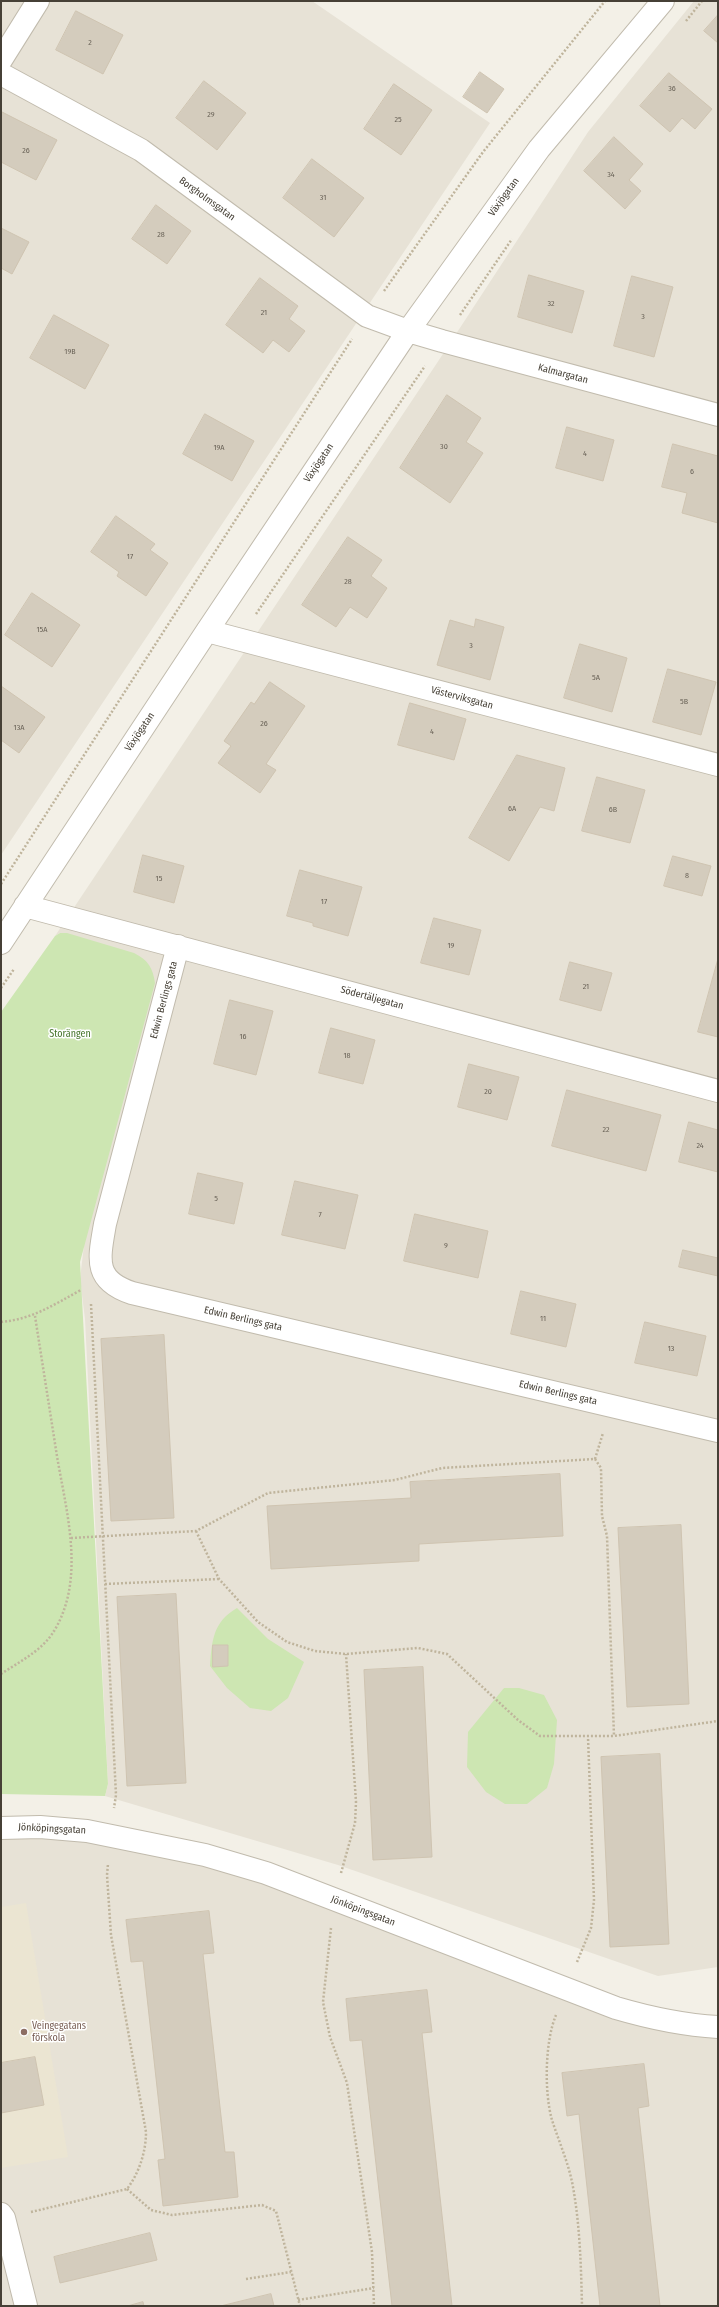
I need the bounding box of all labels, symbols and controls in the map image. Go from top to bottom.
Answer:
house number: 2 [88,38,92,48]
house number: 36 [668,84,676,94]
house number: 29 [207,110,215,120]
house number: 25 [394,115,402,125]
house number: 26 [22,146,30,156]
house number: 34 [607,170,615,180]
street label: Borgholmsgatan [176,175,238,223]
street label: Växjögatan [486,175,522,219]
house number: 31 [320,193,326,203]
house number: 28 [157,230,165,240]
house number: 32 [547,299,555,309]
house number: 21 [261,308,267,318]
house number: 3 [641,312,645,322]
house number: 19B [64,347,76,357]
street label: Kalmargatan [537,362,589,386]
street label: Växjögatan [302,441,336,485]
house number: 30 [440,442,448,452]
house number: 19A [213,443,225,453]
house number: 4 [583,449,587,459]
house number: 6 [690,467,694,477]
house number: 17 [127,552,133,562]
house number: 28 [344,577,352,587]
house number: 15A [37,625,47,635]
house number: 3 [469,641,473,651]
house number: 5A [592,673,600,683]
street label: Västerviksgatan [430,684,494,712]
house number: 5B [680,697,688,707]
street label: Växjögatan [123,710,157,754]
house number: 26 [260,719,268,729]
house number: 13A [14,723,24,733]
house number: 4 [430,727,434,737]
house number: 6A [508,804,516,814]
house number: 6B [609,805,617,815]
house number: 8 [685,871,689,881]
house number: 15 [156,874,162,884]
house number: 17 [321,897,327,907]
house number: 19 [447,941,455,951]
street label: Edwin Berlings gata [148,960,180,1040]
house number: 21 [583,982,589,992]
street label: Södertäljegatan [339,984,405,1012]
park label: Storängen [49,1028,91,1040]
house number: 16 [239,1032,247,1042]
house number: 18 [343,1051,351,1061]
house number: 20 [484,1087,492,1097]
house number: 22 [602,1125,610,1135]
house number: 24 [696,1141,704,1151]
house number: 5 [214,1194,218,1204]
house number: 7 [318,1210,322,1220]
house number: 9 [444,1241,448,1251]
street label: Edwin Berlings gata [203,1304,283,1334]
house number: 11 [540,1314,546,1324]
house number: 13 [668,1344,674,1354]
street label: Edwin Berlings gata [518,1378,598,1408]
street label: Jönköpingsgatan [18,1821,86,1837]
street label: Jönköpingsgatan [329,1893,397,1929]
place label: Veingegatans förskola [32,2020,86,2044]
marker: Veingegatans förskola [19,2027,29,2037]

